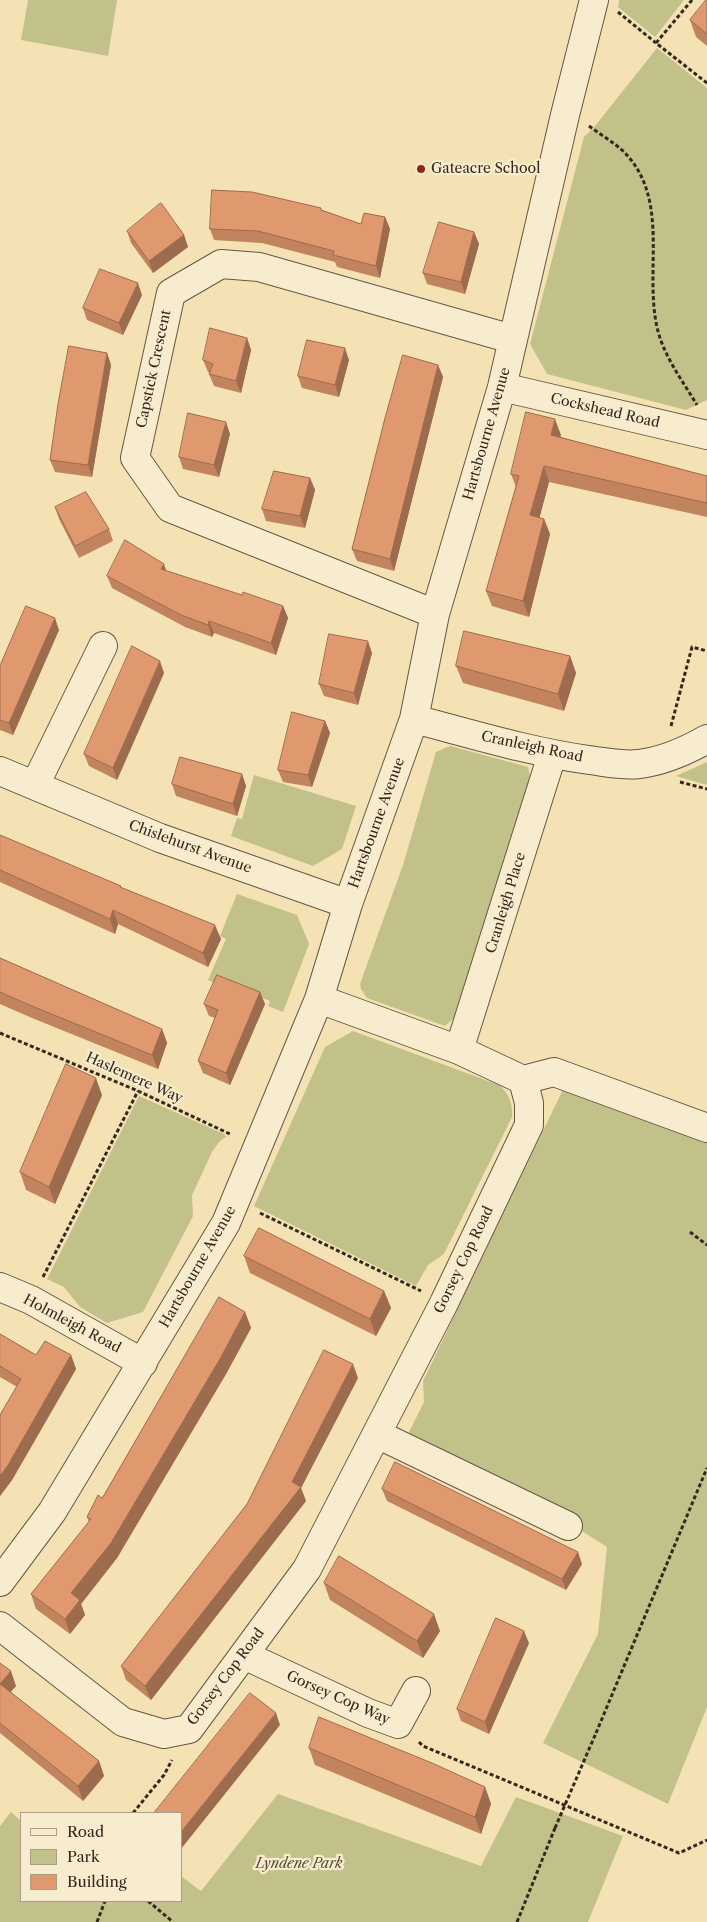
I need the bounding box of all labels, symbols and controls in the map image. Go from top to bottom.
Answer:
place label: Gateacre School [431,161,540,177]
marker: Gateacre School [415,163,427,175]
street label: Capstick Crescent [133,308,175,430]
street label: Hartsbourne Avenue [460,365,514,503]
street label: Cockshead Road [549,390,661,432]
street label: Cranleigh Road [480,728,584,766]
street label: Hartsbourne Avenue [346,755,408,891]
street label: Chislehurst Avenue [126,817,254,877]
street label: Cranleigh Place [483,850,529,956]
street label: Haslemere Way [83,1049,185,1107]
street label: Hartsbourne Avenue [156,1203,240,1331]
street label: Gorsey Cop Road [431,1204,497,1316]
street label: Holmleigh Road [20,1291,124,1357]
street label: Gorsey Cop Road [184,1625,268,1729]
street label: Gorsey Cop Way [284,1668,392,1728]
legend [20,1812,182,1902]
text: Road [67,1822,104,1841]
text: Park [67,1847,100,1866]
park label: Lyndene Park [255,1856,343,1872]
text: Building [67,1872,127,1891]

